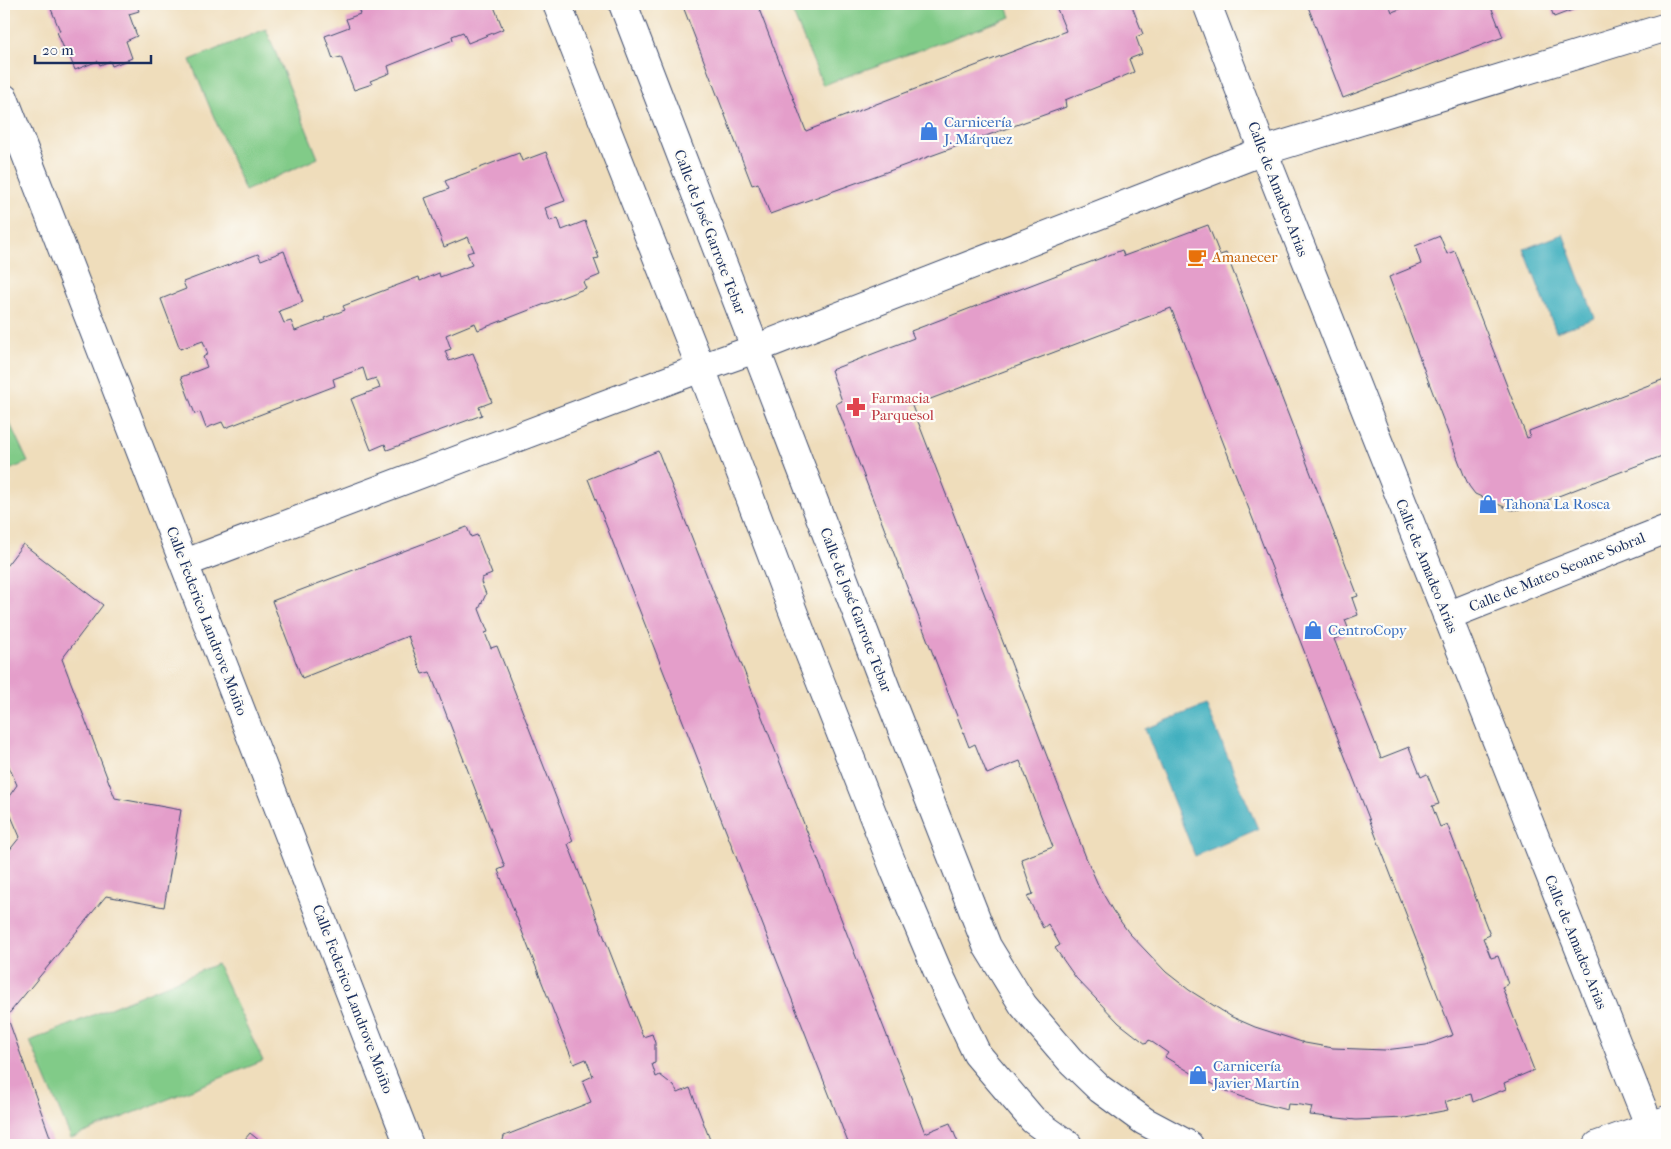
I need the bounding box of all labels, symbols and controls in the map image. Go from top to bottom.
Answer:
scale bar [35,32,151,64]
text: 20 m [42,41,74,59]
place label: Carnicería J. Márquez [943,113,1013,148]
street label: Calle de Amadeo Arias [1244,119,1312,260]
shop icon: Carnicería J. Márquez [918,120,940,142]
street label: Calle de José Garrote Tebar [670,147,750,317]
cafe icon: Amanecer [1186,246,1208,268]
place label: Amanecer [1211,248,1278,266]
place label: Farmacia Parquesol [871,389,934,424]
pharmacy icon: Farmacia Parquesol [845,396,867,418]
shop icon: Tahona La Rosca [1477,493,1499,515]
place label: Tahona La Rosca [1503,495,1611,513]
street label: Calle de Amadeo Arias [1392,496,1462,636]
street label: Calle Federico Landrove Moiño [163,524,252,718]
street label: Calle de José Garrote Tebar [816,525,896,695]
street label: Calle de Mateo Seoane Sobral [1466,528,1648,616]
shop icon: CentroCopy [1302,619,1324,641]
place label: CentroCopy [1328,621,1408,639]
street label: Calle de Amadeo Arias [1541,872,1611,1012]
street label: Calle Federico Landrove Moiño [309,902,398,1096]
place label: Carnicería Javier Martín [1212,1057,1300,1092]
shop icon: Carnicería Javier Martín [1187,1064,1209,1086]

